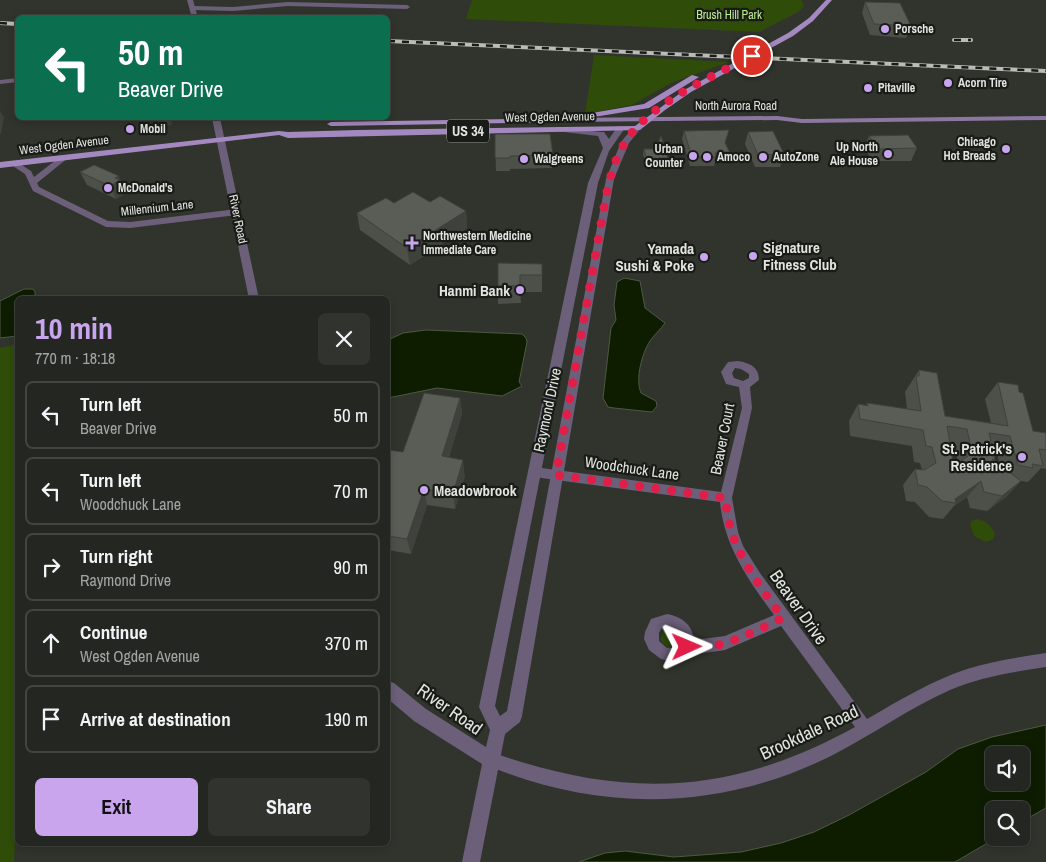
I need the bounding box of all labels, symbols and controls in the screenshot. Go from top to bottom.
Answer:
park label: Brush Hill Park [696,7,762,23]
place label: Porsche [895,21,934,37]
marker: Porsche [879,23,891,35]
text: 50 m [118,29,183,76]
icon: left [35,35,100,100]
pin [731,35,773,77]
icon: arrive [738,42,766,70]
text: Beaver Drive [118,74,223,104]
place label: Acorn Tire [958,75,1008,91]
marker: Acorn Tire [942,77,954,89]
place label: Pitaville [878,80,916,96]
marker: Pitaville [862,82,874,94]
street label: North Aurora Road [695,98,777,114]
street label: West Ogden Avenue [505,108,595,126]
road number: US 34 [447,120,489,142]
place label: Mobil [140,121,166,137]
marker: Mobil [124,123,136,135]
street label: West Ogden Avenue [18,132,110,158]
place label: Chicago Hot Breads [944,134,997,164]
place label: Up North Ale House [830,139,879,169]
place label: Urban Counter [645,141,683,171]
marker: Chicago Hot Breads [1000,143,1012,155]
marker: Up North Ale House [882,148,894,160]
place label: Amoco [717,149,750,165]
place label: AutoZone [773,149,819,165]
marker: Urban Counter [687,150,699,162]
place label: Walgreens [534,151,584,167]
marker: Amoco [701,151,713,163]
marker: AutoZone [757,151,769,163]
marker: Walgreens [518,153,530,165]
place label: McDonald's [118,180,173,196]
marker: McDonald's [102,182,114,194]
street label: River Road [225,193,251,245]
street label: Millennium Lane [120,196,194,220]
place label: Northwestern Medicine Immediate Care [423,228,532,258]
marker: Northwestern Medicine Immediate Care [405,236,419,250]
place label: Signature Fitness Club [763,237,837,275]
place label: Yamada Sushi & Poke [615,238,694,276]
marker: Signature Fitness Club [747,250,759,262]
marker: Yamada Sushi & Poke [698,251,710,263]
place label: Hanmi Bank [439,280,510,301]
marker: Hanmi Bank [514,284,526,296]
text: 10 min [35,308,113,348]
button: close [318,313,370,365]
text: 770 m · 18:18 [35,347,115,369]
street label: Raymond Drive [528,366,566,454]
text: Turn left [80,391,141,417]
icon: left [37,401,65,429]
street label: Beaver Court [705,401,739,477]
text: 50 m [333,402,368,428]
text: Beaver Drive [80,417,157,439]
place label: St. Patrick's Residence [942,438,1012,476]
street label: Woodchuck Lane [584,451,681,485]
marker: St. Patrick's Residence [1016,451,1028,463]
text: Turn left [80,467,141,493]
icon: left [37,477,65,505]
text: 70 m [333,478,368,504]
place label: Meadowbrook [434,480,517,501]
marker: Meadowbrook [418,484,430,496]
text: Woodchuck Lane [80,493,181,515]
text: Turn right [80,543,152,569]
icon: right [37,553,65,581]
text: 90 m [333,554,368,580]
street label: Beaver Drive [764,565,834,649]
text: Raymond Drive [80,569,171,591]
text: Continue [80,619,148,645]
position arrow [660,620,712,672]
icon: ahead [37,629,65,657]
text: 370 m [325,630,368,656]
text: West Ogden Avenue [80,645,200,667]
street label: River Road [412,677,488,741]
street label: Brookdale Road [756,698,862,766]
icon: arrive [37,705,65,733]
text: Arrive at destination [80,706,231,732]
text: 190 m [325,706,368,732]
map controls [985,746,1030,846]
button: sound [985,746,1030,791]
button: Exit [35,778,198,836]
button: Share [208,778,370,836]
button: search [985,801,1030,846]

